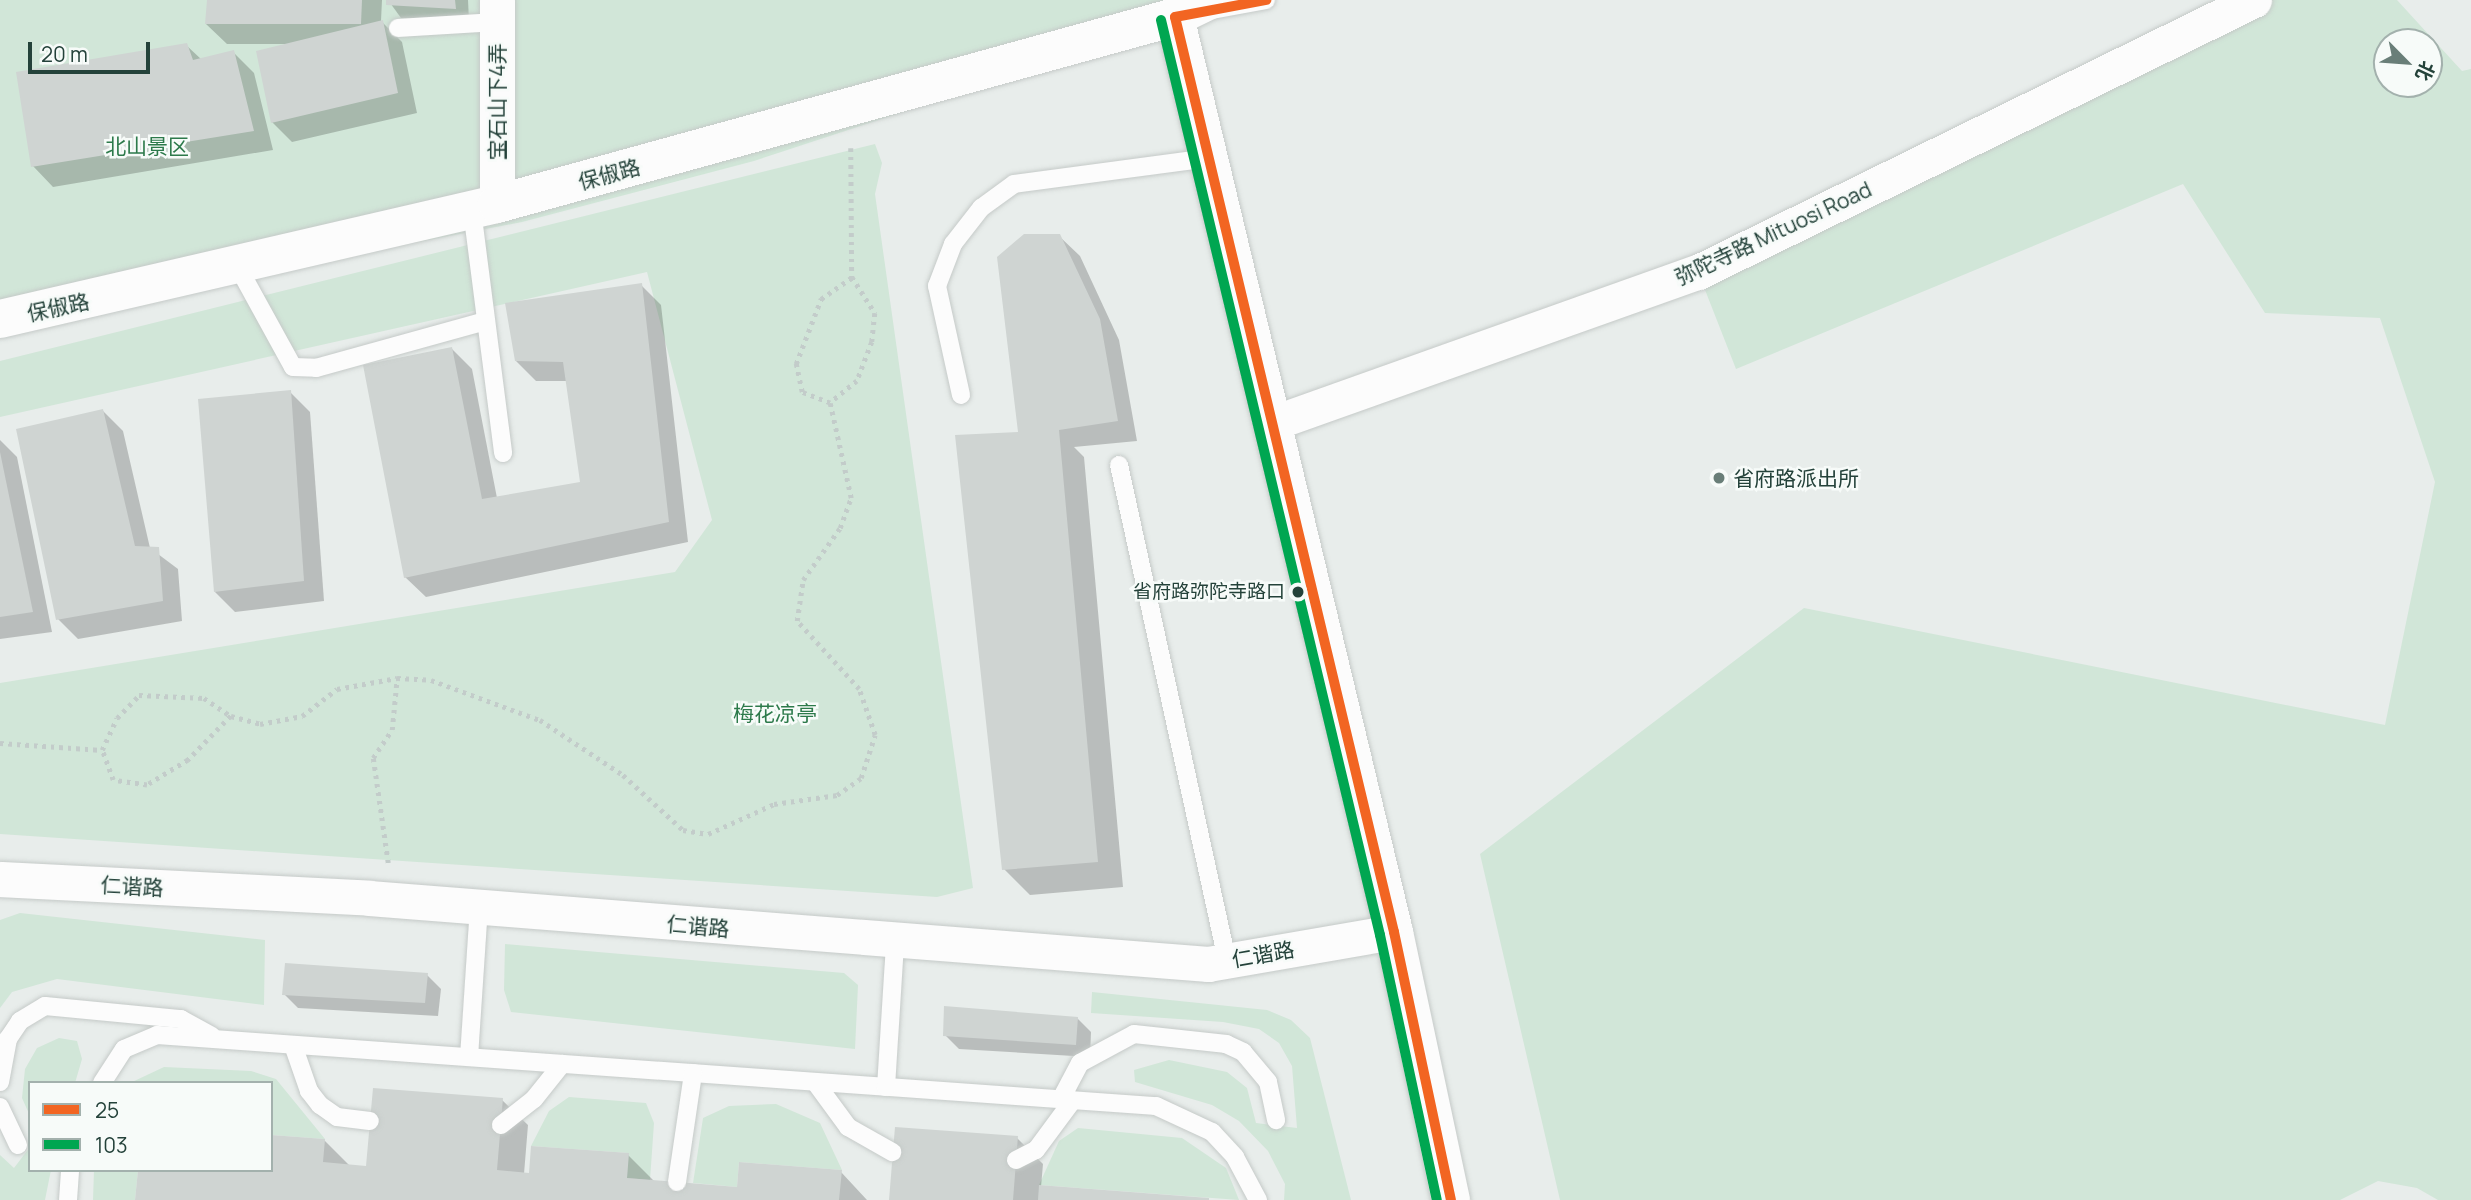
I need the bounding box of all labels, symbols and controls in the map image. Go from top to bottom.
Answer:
scale bar [32,28,154,72]
north arrow [2373,28,2443,98]
text: 20 m [41,40,88,68]
street label: 宝石山下4弄 [484,43,510,161]
text: 北 [2409,57,2441,85]
park label: 北山景区 [105,133,189,159]
street label: 保俶路 [575,154,643,194]
street label: 弥陀寺路 Mituosi Road [1671,176,1875,290]
street label: 保俶路 [25,288,91,326]
place label: 省府路派出所 [1733,465,1859,491]
marker: 省府路派出所 [1711,470,1727,486]
place label: 省府路弥陀寺路口 [1133,581,1285,603]
marker: 省府路弥陀寺路口 [1291,585,1305,599]
park label: 梅花凉亭 [733,700,817,726]
street label: 仁谐路 [100,872,164,900]
street label: 仁谐路 [666,911,730,941]
street label: 仁谐路 [1230,936,1296,972]
legend [28,1081,273,1172]
text: 25 [95,1096,119,1124]
text: 103 [95,1131,128,1159]

